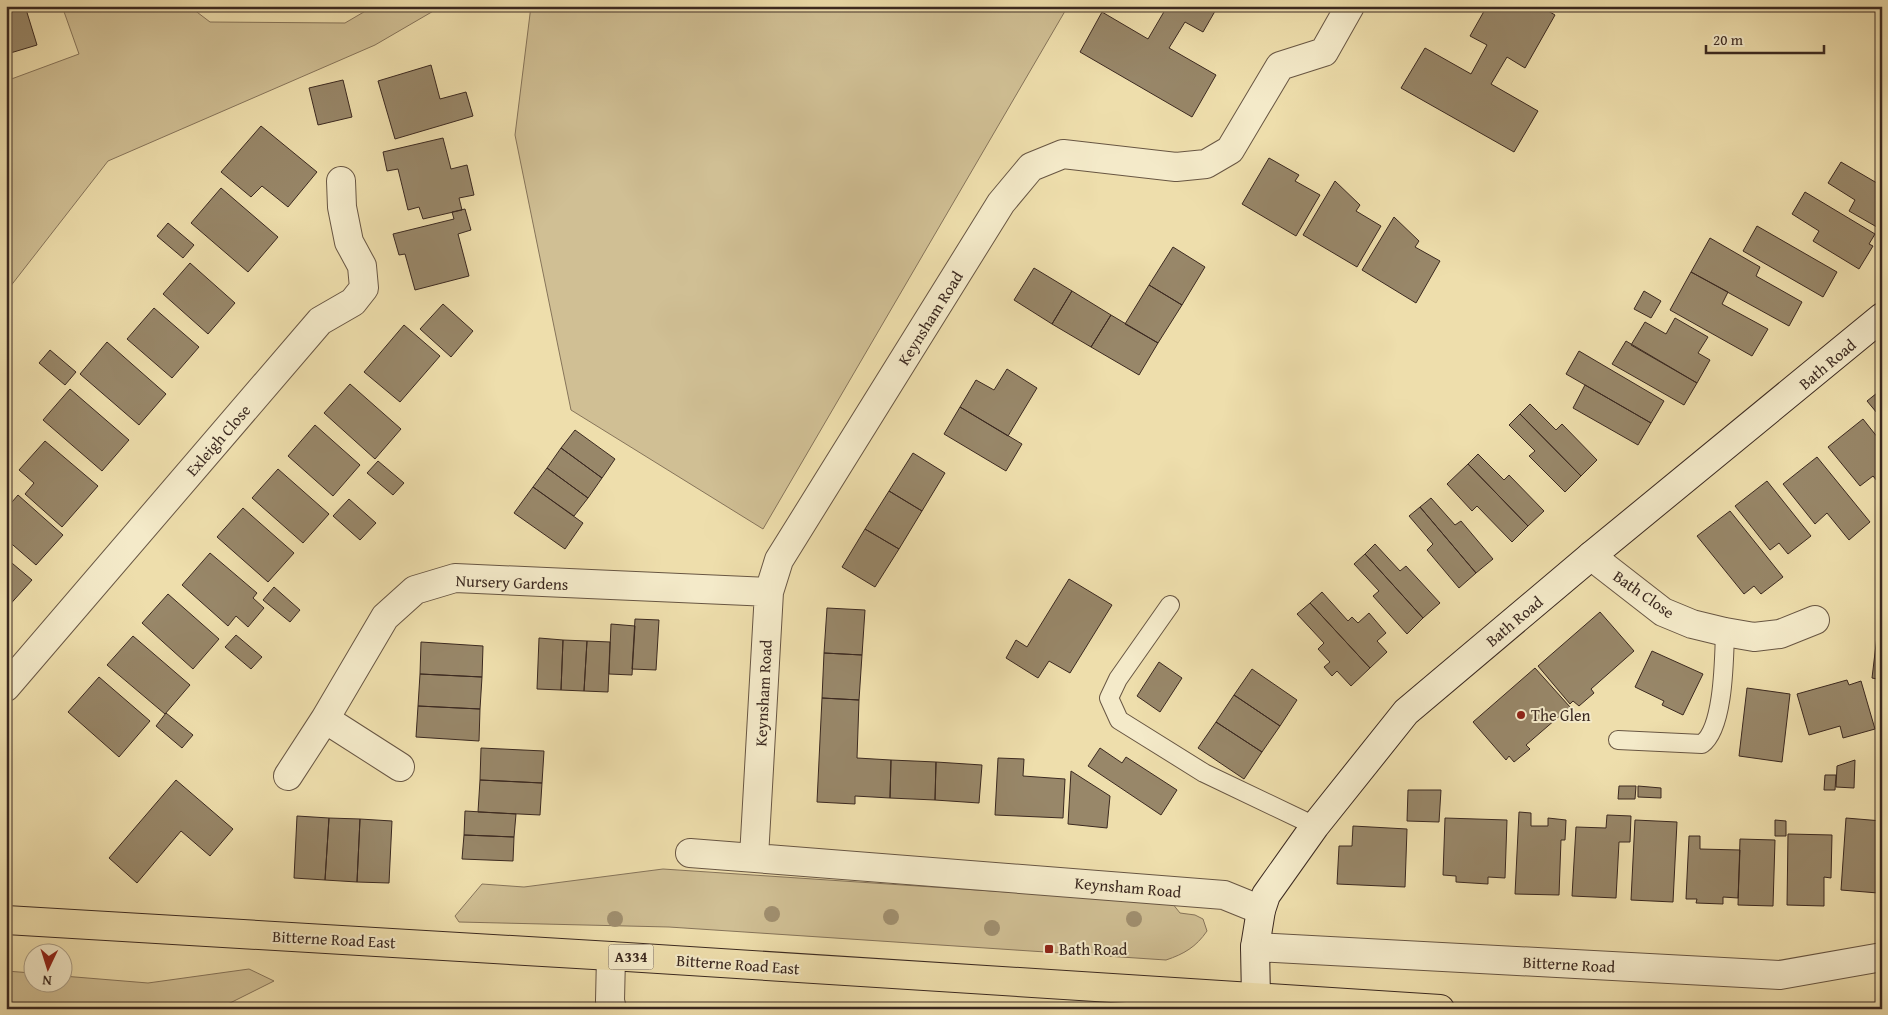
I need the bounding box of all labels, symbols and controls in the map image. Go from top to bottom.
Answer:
scale bar [1706,22,1823,54]
text: 20 m [1713,29,1744,50]
street label: Keynsham Road [891,266,969,370]
street label: Bath Road [1793,333,1861,395]
street label: Exleigh Close [180,399,256,481]
street label: Bath Close [1608,564,1680,624]
street label: Nursery Gardens [455,568,569,596]
street label: Bath Road [1480,590,1548,652]
street label: Keynsham Road [748,639,778,747]
place label: The Glen [1531,703,1590,727]
marker: The Glen [1515,709,1527,721]
street label: Keynsham Road [1074,870,1183,904]
street label: Bitterne Road East [272,924,397,954]
place label: Bath Road [1059,937,1128,961]
north arrow [22,942,72,992]
marker: Bath Road [1043,943,1055,955]
road number: A334 [608,944,654,970]
street label: Bitterne Road East [675,948,801,980]
street label: Bitterne Road [1522,950,1616,978]
text: N [41,971,52,991]

